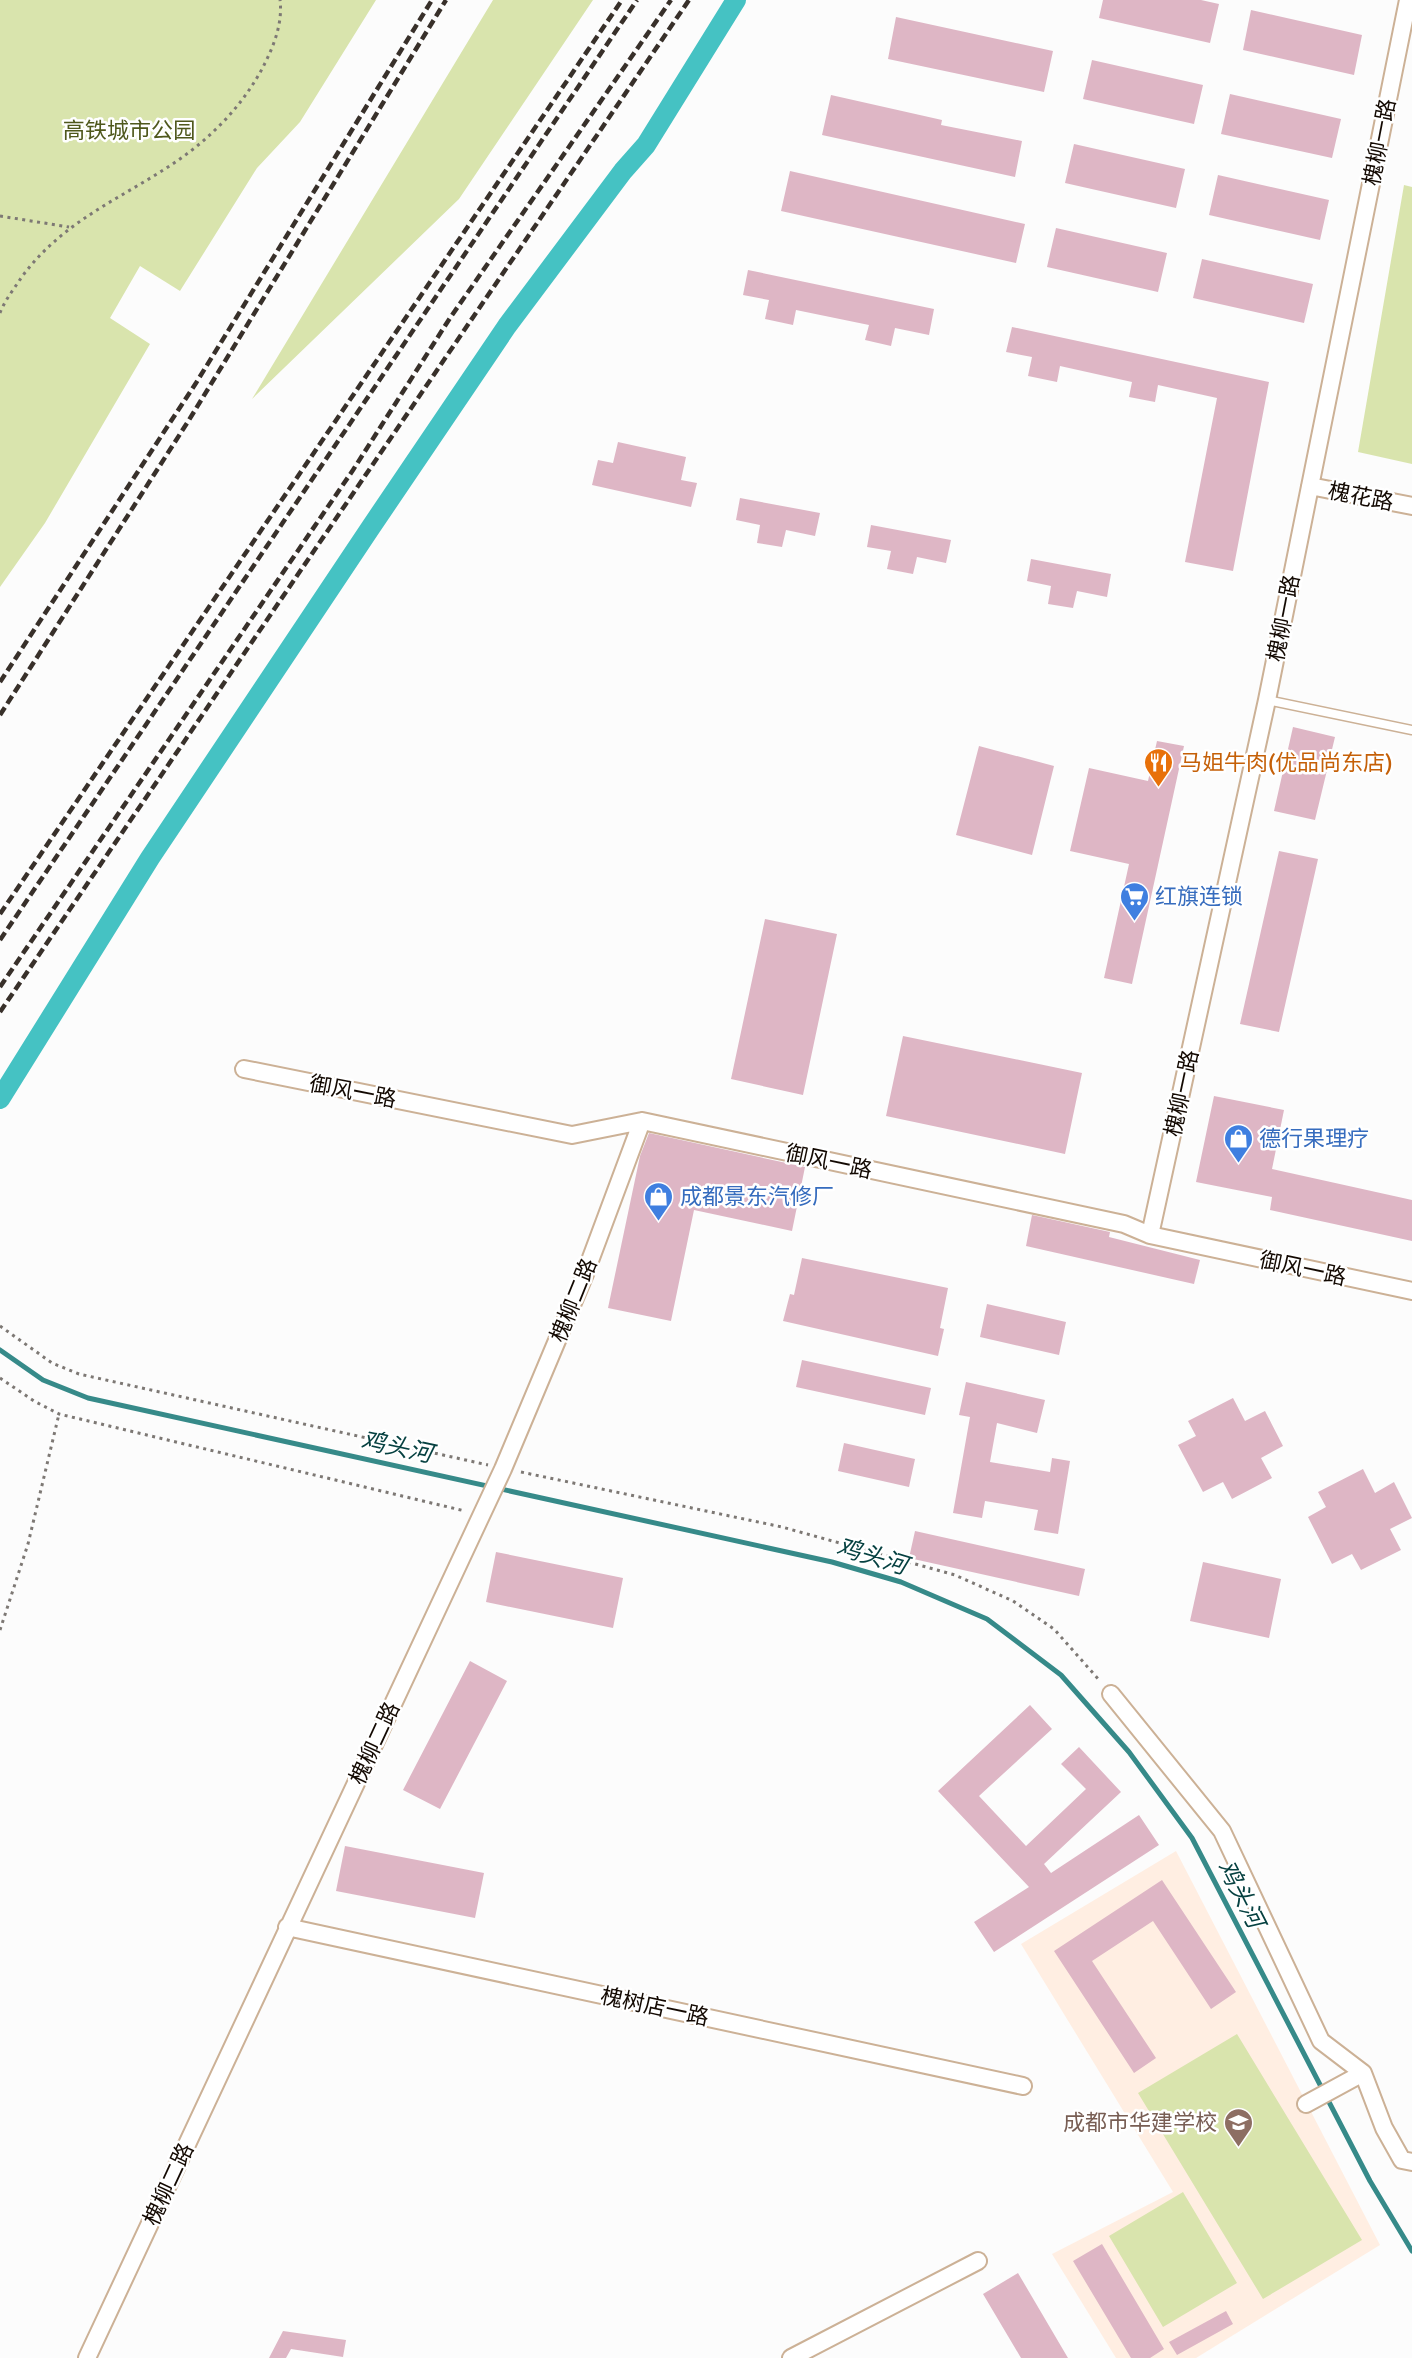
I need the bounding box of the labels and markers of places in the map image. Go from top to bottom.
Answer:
restaurant icon: 马姐牛肉(优品尚东店) [1143,746,1175,788]
place label: 马姐牛肉(优品尚东店) [1180,749,1393,776]
supermarket icon: 红旗连锁 [1118,880,1150,922]
place label: 红旗连锁 [1155,883,1243,910]
shop icon: 德行果理疗 [1222,1122,1254,1164]
place label: 德行果理疗 [1259,1125,1369,1152]
shop icon: 成都景东汽修厂 [643,1180,675,1222]
place label: 成都景东汽修厂 [680,1183,834,1210]
school or university icon: 成都市华建学校 [1222,2106,1254,2148]
place label: 成都市华建学校 [1063,2109,1217,2136]

